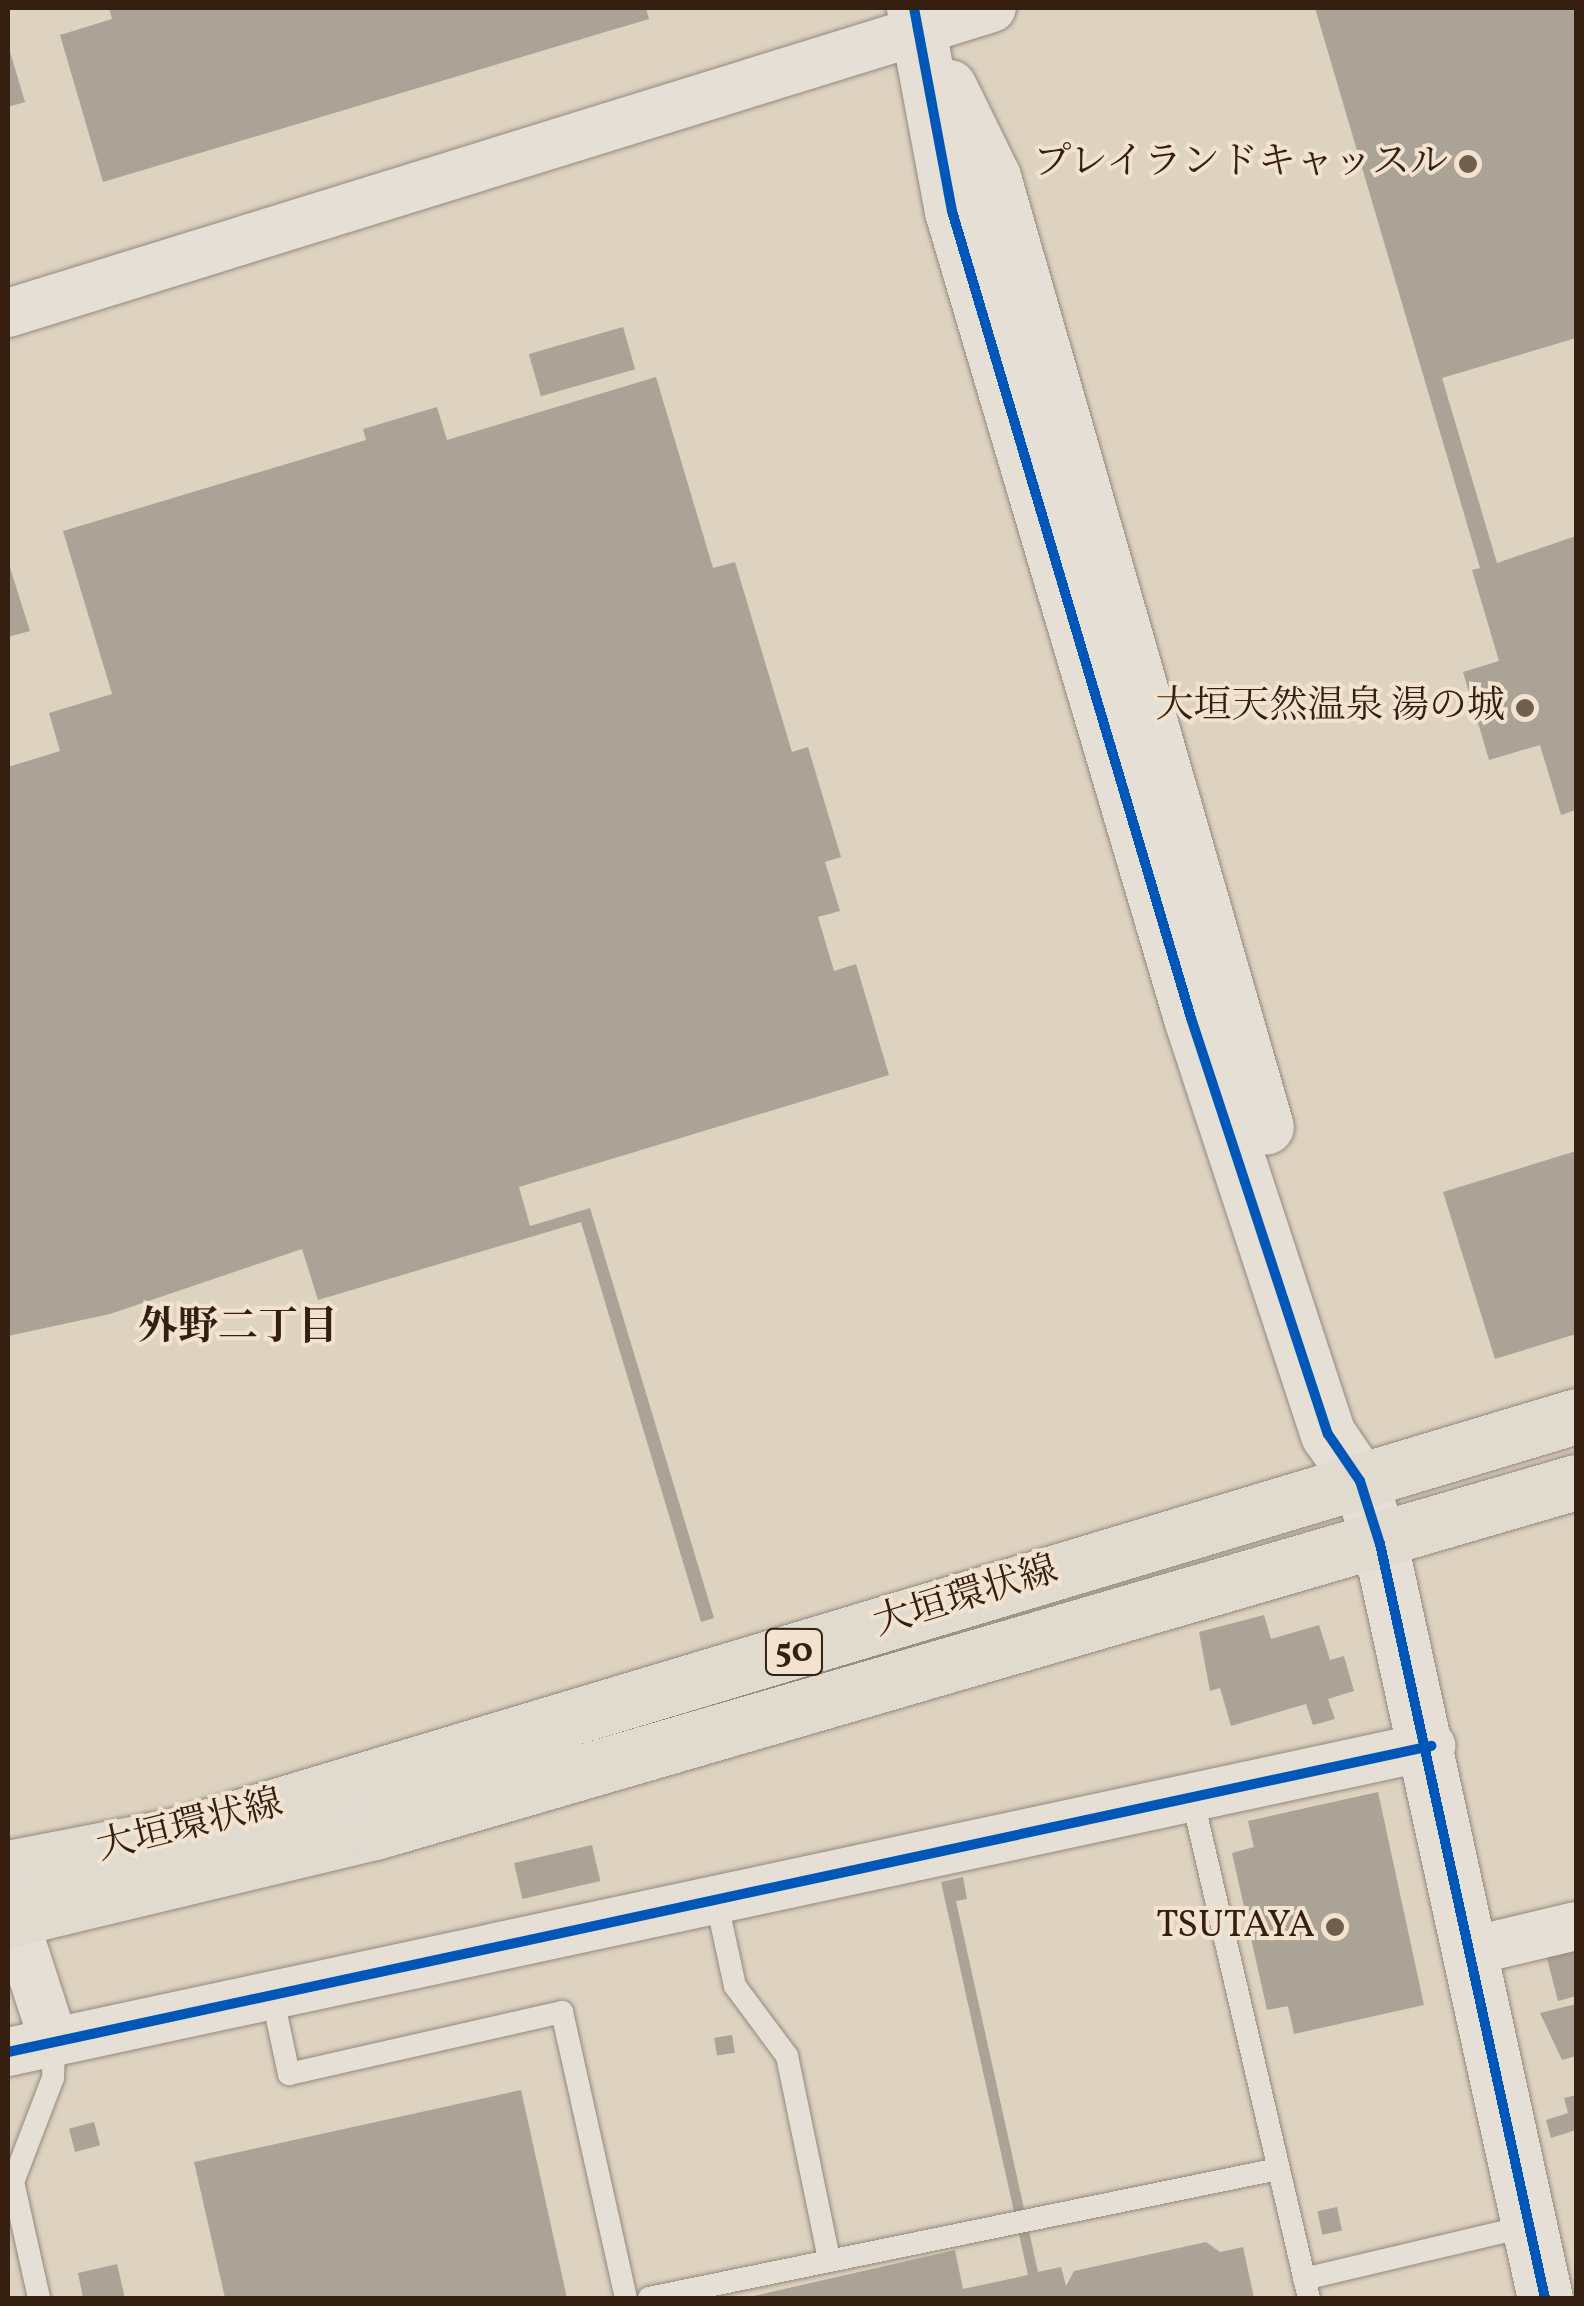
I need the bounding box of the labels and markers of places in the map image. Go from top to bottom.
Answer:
place label: プレイランドキャッスル [1030,141,1448,187]
marker: プレイランドキャッスル [1457,153,1479,175]
place label: 大垣天然温泉 湯の城 [1155,685,1505,731]
marker: 大垣天然温泉 湯の城 [1514,697,1536,719]
place label: TSUTAYA [1156,1904,1315,1950]
marker: TSUTAYA [1324,1916,1346,1938]

